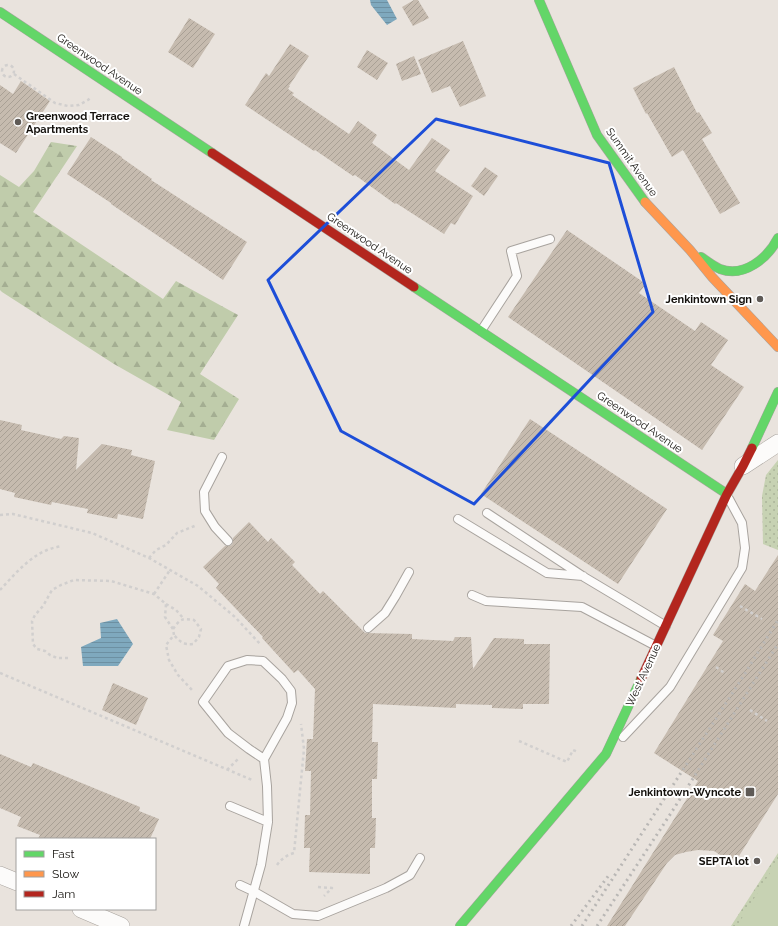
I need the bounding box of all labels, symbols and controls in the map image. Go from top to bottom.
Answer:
street label: Greenwood Avenue [54,31,145,98]
place label: Greenwood Terrace Apartments [26,110,130,136]
marker: Greenwood Terrace Apartments [13,117,23,127]
street label: Summit Avenue [603,126,660,199]
street label: Greenwood Avenue [324,210,415,277]
place label: Jenkintown Sign [666,293,752,306]
marker: Jenkintown Sign [755,294,765,304]
street label: Greenwood Avenue [594,389,685,456]
street label: West Avenue [623,641,664,708]
place label: Jenkintown-Wyncote [629,786,741,799]
marker: Jenkintown-Wyncote [744,786,756,798]
legend [16,838,156,910]
text: Fast [52,847,75,861]
place label: SEPTA lot [699,855,750,868]
marker: SEPTA lot [752,856,762,866]
text: Slow [52,867,79,881]
text: Jam [52,887,75,901]

